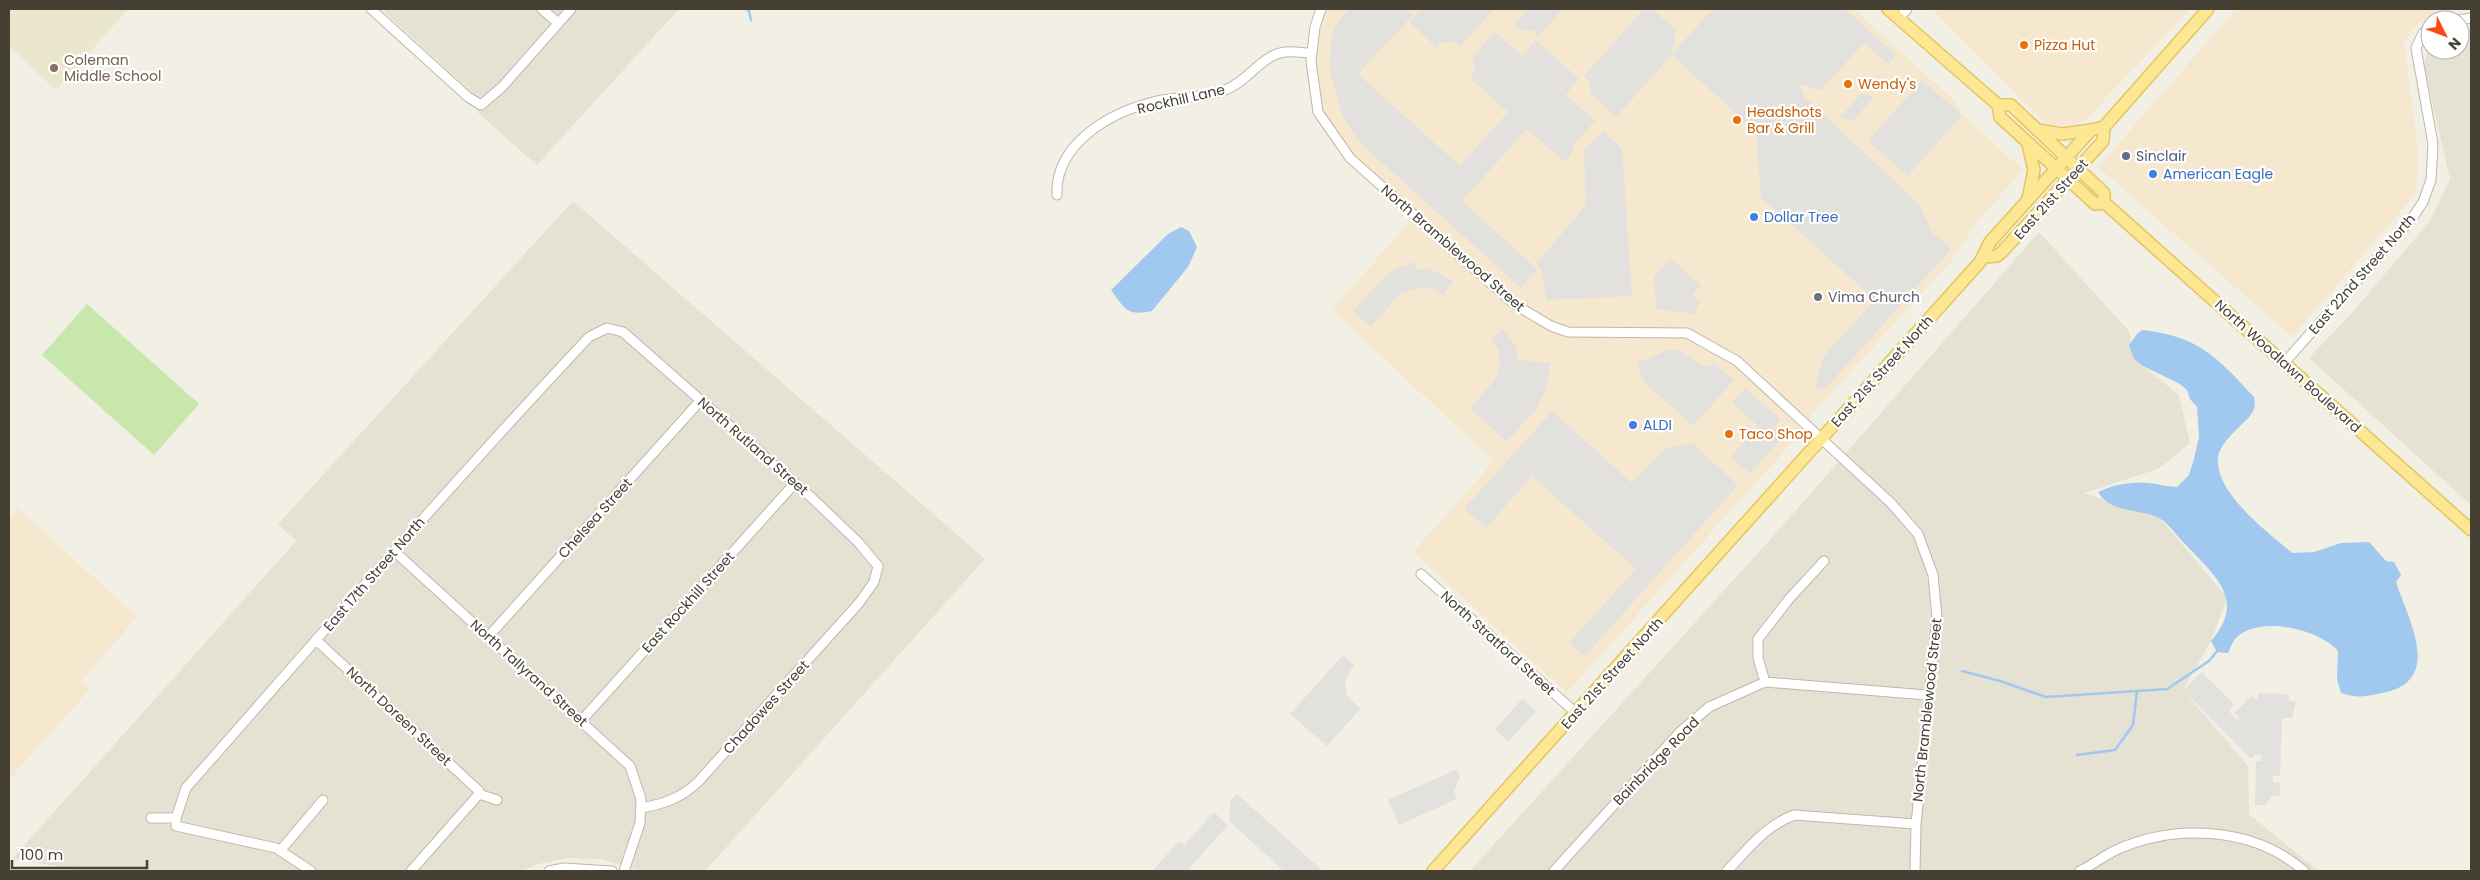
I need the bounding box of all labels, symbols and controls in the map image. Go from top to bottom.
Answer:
north arrow [2420,10,2470,60]
text: N [2444,33,2466,54]
place label: Pizza Hut [2034,35,2095,55]
marker: Pizza Hut [2018,39,2030,51]
place label: Coleman Middle School [64,50,161,86]
marker: Coleman Middle School [48,62,60,74]
place label: Wendy's [1858,74,1916,94]
marker: Wendy's [1842,78,1854,90]
street label: Rockhill Lane [1135,79,1227,119]
place label: Headshots Bar & Grill [1747,102,1822,138]
marker: Headshots Bar & Grill [1731,114,1743,126]
place label: Sinclair [2136,146,2187,166]
marker: Sinclair [2120,150,2132,162]
street label: East 21st Street [2009,154,2093,244]
place label: American Eagle [2163,164,2273,184]
marker: American Eagle [2147,168,2159,180]
street label: North Bramblewood Street [1377,180,1529,316]
place label: Dollar Tree [1764,207,1839,227]
street label: East 22nd Street North [2304,209,2420,339]
marker: Dollar Tree [1748,211,1760,223]
place label: Vima Church [1828,287,1920,307]
marker: Vima Church [1812,291,1824,303]
street label: North Woodlawn Boulevard [2210,295,2366,437]
street label: East 21st Street North [1826,311,1938,431]
street label: North Rutland Street [693,392,813,500]
place label: ALDI [1643,415,1672,435]
marker: ALDI [1627,419,1639,431]
place label: Taco Shop [1739,424,1813,444]
marker: Taco Shop [1723,428,1735,440]
street label: Chelsea Street [553,473,637,563]
street label: East 17th Street North [319,513,429,635]
street label: East Rockhill Street [637,547,739,657]
street label: North Stratford Street [1436,586,1560,700]
street label: East 21st Street North [1556,613,1668,733]
street label: North Tallyrand Street [466,615,592,731]
street label: North Bramblewood Street [1907,617,1947,803]
street label: Chadowes Street [718,656,814,758]
street label: North Doreen Street [342,662,456,770]
street label: Bainbridge Road [1608,712,1704,810]
scale bar [12,838,148,870]
text: 100 m [20,844,63,865]

